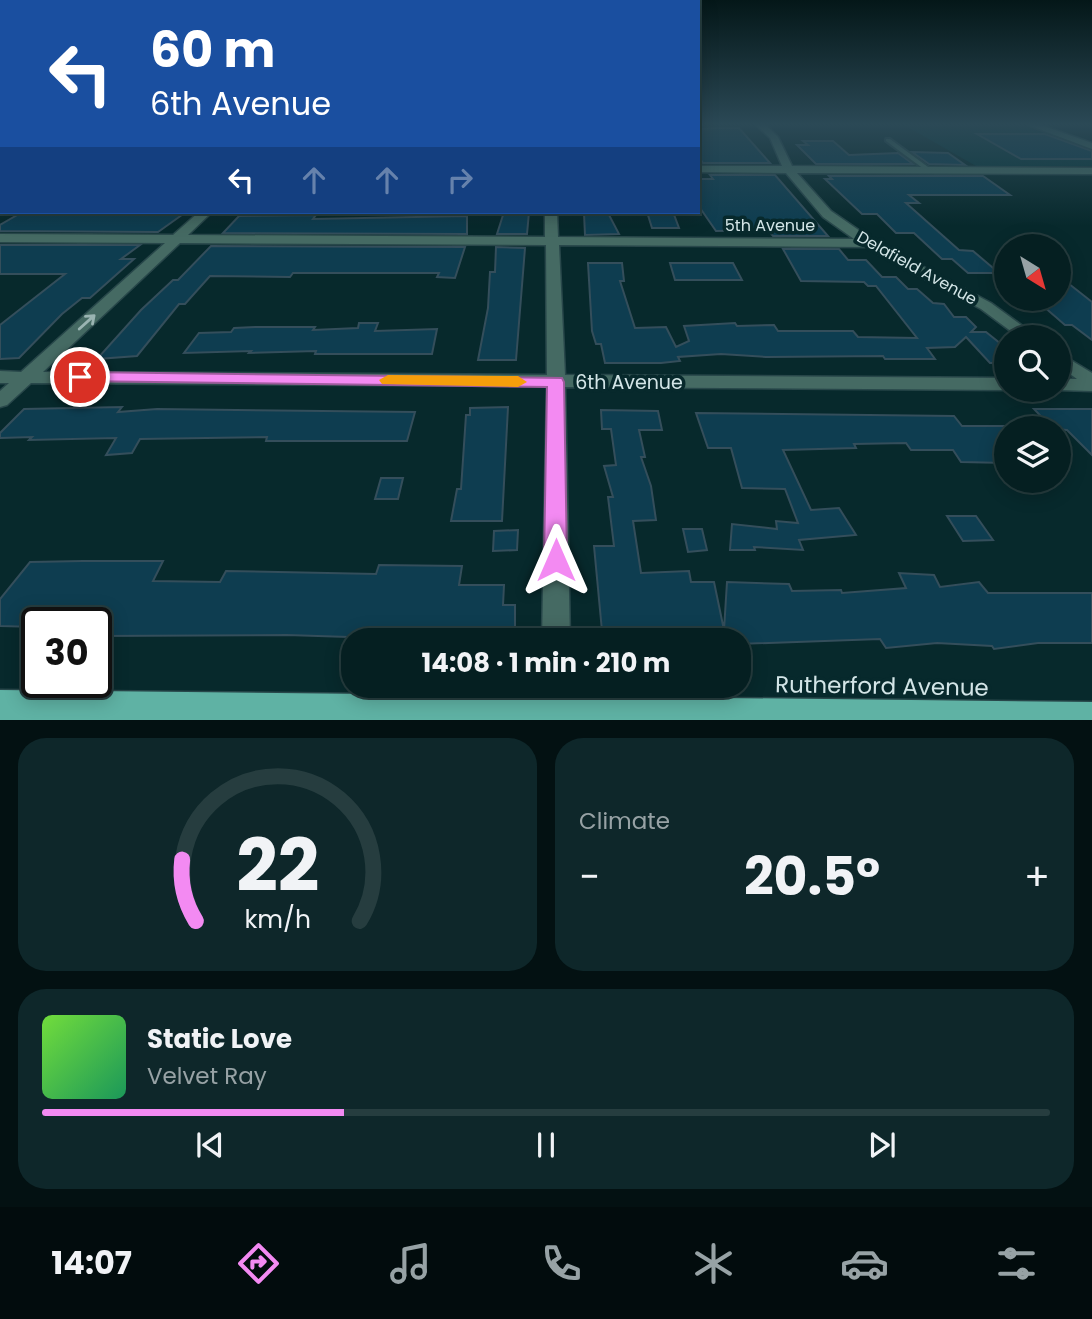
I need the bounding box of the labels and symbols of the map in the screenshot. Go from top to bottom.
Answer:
street label: 5th Avenue [725,214,815,237]
street label: Delafield Avenue [853,225,981,311]
north arrow [994,234,1071,312]
one-way arrow [77,314,95,330]
pin [50,347,110,407]
street label: 6th Avenue [575,369,683,396]
position arrow [519,523,593,597]
speed limit sign: 30 [21,607,112,698]
street label: Rutherford Avenue [775,668,989,704]

